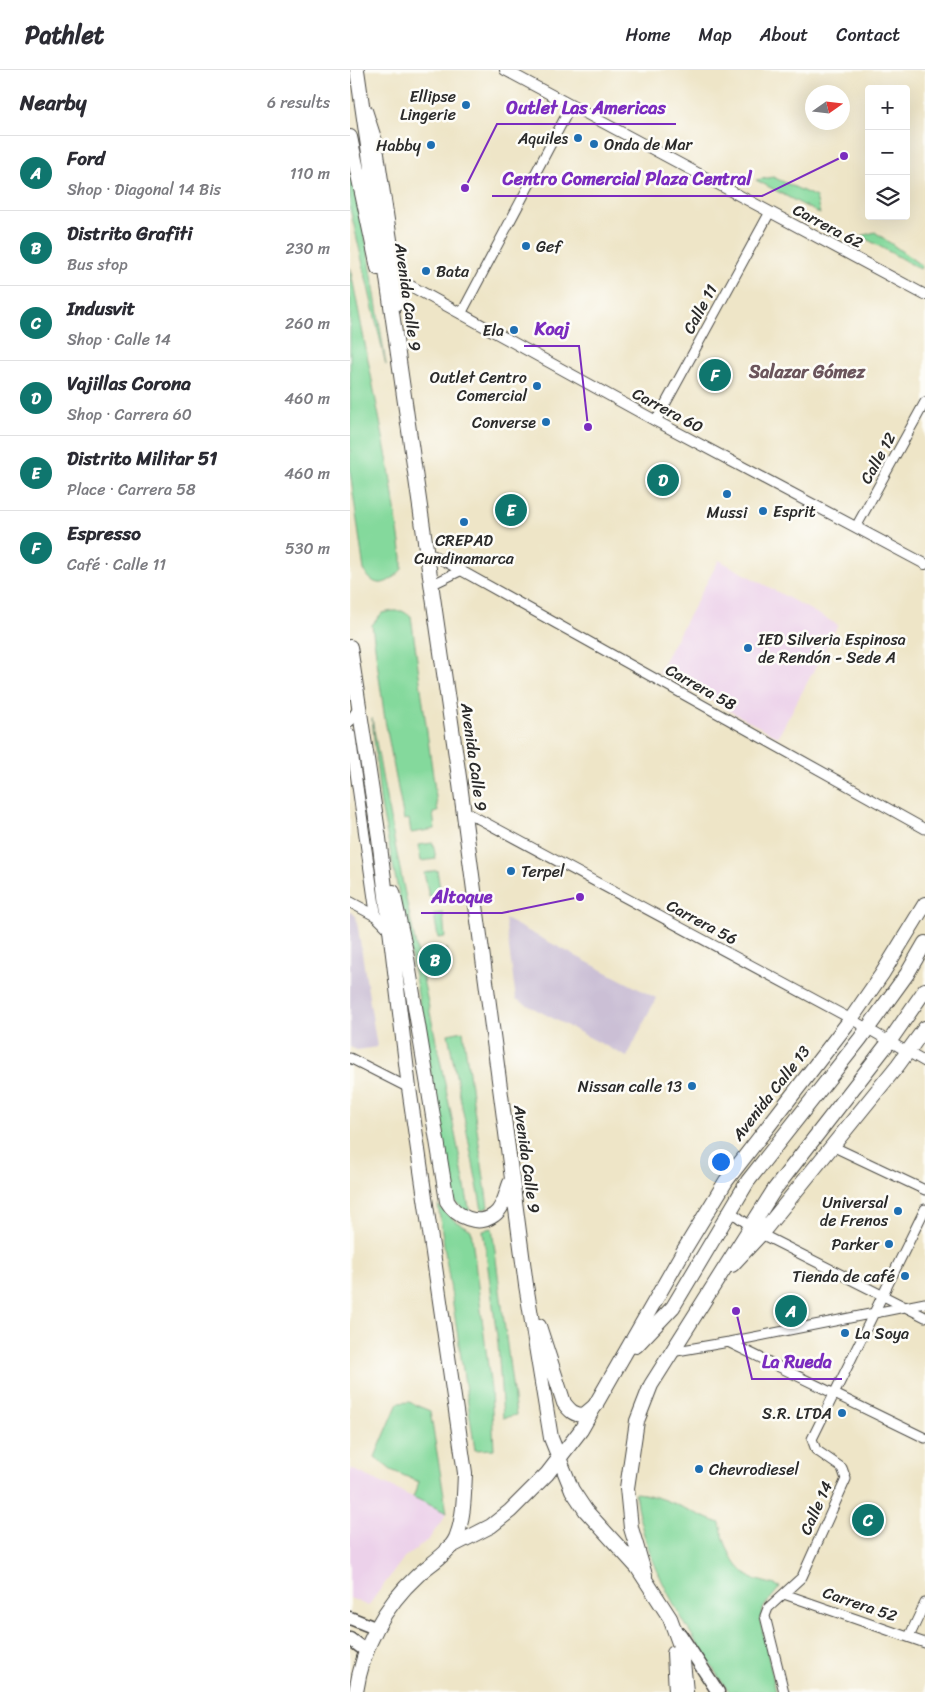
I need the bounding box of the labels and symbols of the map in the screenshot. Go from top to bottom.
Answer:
place label: Ellipse Lingerie [400,82,456,129]
north arrow [805,85,850,130]
callout: Outlet Las Americas [497,91,676,124]
text: Outlet Las Americas [506,92,666,124]
marker: Ellipse Lingerie [460,99,472,111]
place label: Aquiles [517,124,568,153]
place label: Onda de Mar [604,130,694,159]
place label: Habby [376,131,422,160]
marker: Aquiles [572,132,584,144]
marker: Onda de Mar [588,138,600,150]
marker: Habby [425,139,437,151]
callout: Centro Comercial Plaza Central [492,163,762,196]
text: Centro Comercial Plaza Central [501,163,752,195]
street label: Carrera 62 [787,195,869,257]
place label: Gef [536,232,563,261]
street label: Avenida Calle 9 [386,240,430,353]
marker: Gef [520,240,532,252]
place label: Bata [436,257,470,286]
marker: Bata [420,265,432,277]
street label: Calle 11 [675,279,725,339]
callout: Koaj [524,313,579,346]
text: Koaj [534,313,571,345]
place label: Ela [483,316,504,345]
marker: Ela [508,324,520,336]
pin: F [699,356,731,394]
district label: Salazar Gómez [748,356,867,388]
place label: Outlet Centro Comercial [430,363,527,410]
street label: Carrera 60 [627,379,709,441]
marker: Outlet Centro Comercial [531,380,543,392]
place label: Converse [472,408,536,437]
marker: Converse [540,416,552,428]
street label: Calle 12 [852,427,904,489]
pin: D [647,461,679,499]
marker: Mussi [721,488,733,500]
pin: E [495,491,527,529]
place label: Esprit [773,497,816,526]
place label: Mussi [707,498,748,527]
marker: Esprit [757,505,769,517]
marker: CREPAD Cundinamarca [458,516,470,528]
place label: CREPAD Cundinamarca [414,526,515,573]
place label: IED Silveria Espinosa de Rendón - Sede A [757,625,906,672]
marker: IED Silveria Espinosa de Rendón - Sede A [742,642,754,654]
street label: Carrera 58 [660,656,742,719]
street label: Avenida Calle 9 [452,700,496,813]
place label: Terpel [521,857,565,886]
marker: Terpel [505,865,517,877]
callout: Altoque [421,880,502,913]
text: Altoque [430,881,493,913]
street label: Carrera 56 [661,891,743,953]
pin: B [419,941,451,979]
street label: Avenida Calle 13 [724,1039,818,1148]
place label: Nissan calle 13 [578,1072,682,1101]
marker: Nissan calle 13 [686,1080,698,1092]
street label: Avenida Calle 9 [505,1102,549,1215]
your location [708,1149,734,1175]
place label: Universal de Frenos [820,1188,889,1235]
marker: Universal de Frenos [892,1205,904,1217]
place label: Parker [831,1230,880,1259]
marker: Parker [883,1238,895,1250]
place label: Tienda de café [792,1262,895,1291]
marker: Tienda de café [899,1270,911,1282]
pin: A [775,1292,807,1330]
place label: La Soya [855,1319,909,1348]
marker: La Soya [839,1327,851,1339]
callout: La Rueda [752,1346,842,1379]
text: La Rueda [762,1346,832,1378]
place label: S.R. LTDA [762,1399,832,1428]
marker: S.R. LTDA [836,1407,848,1419]
place label: Chevrodiesel [709,1455,799,1484]
marker: Chevrodiesel [693,1463,705,1475]
street label: Calle 14 [791,1476,841,1540]
pin: C [852,1501,884,1539]
street label: Carrera 52 [819,1578,901,1630]

